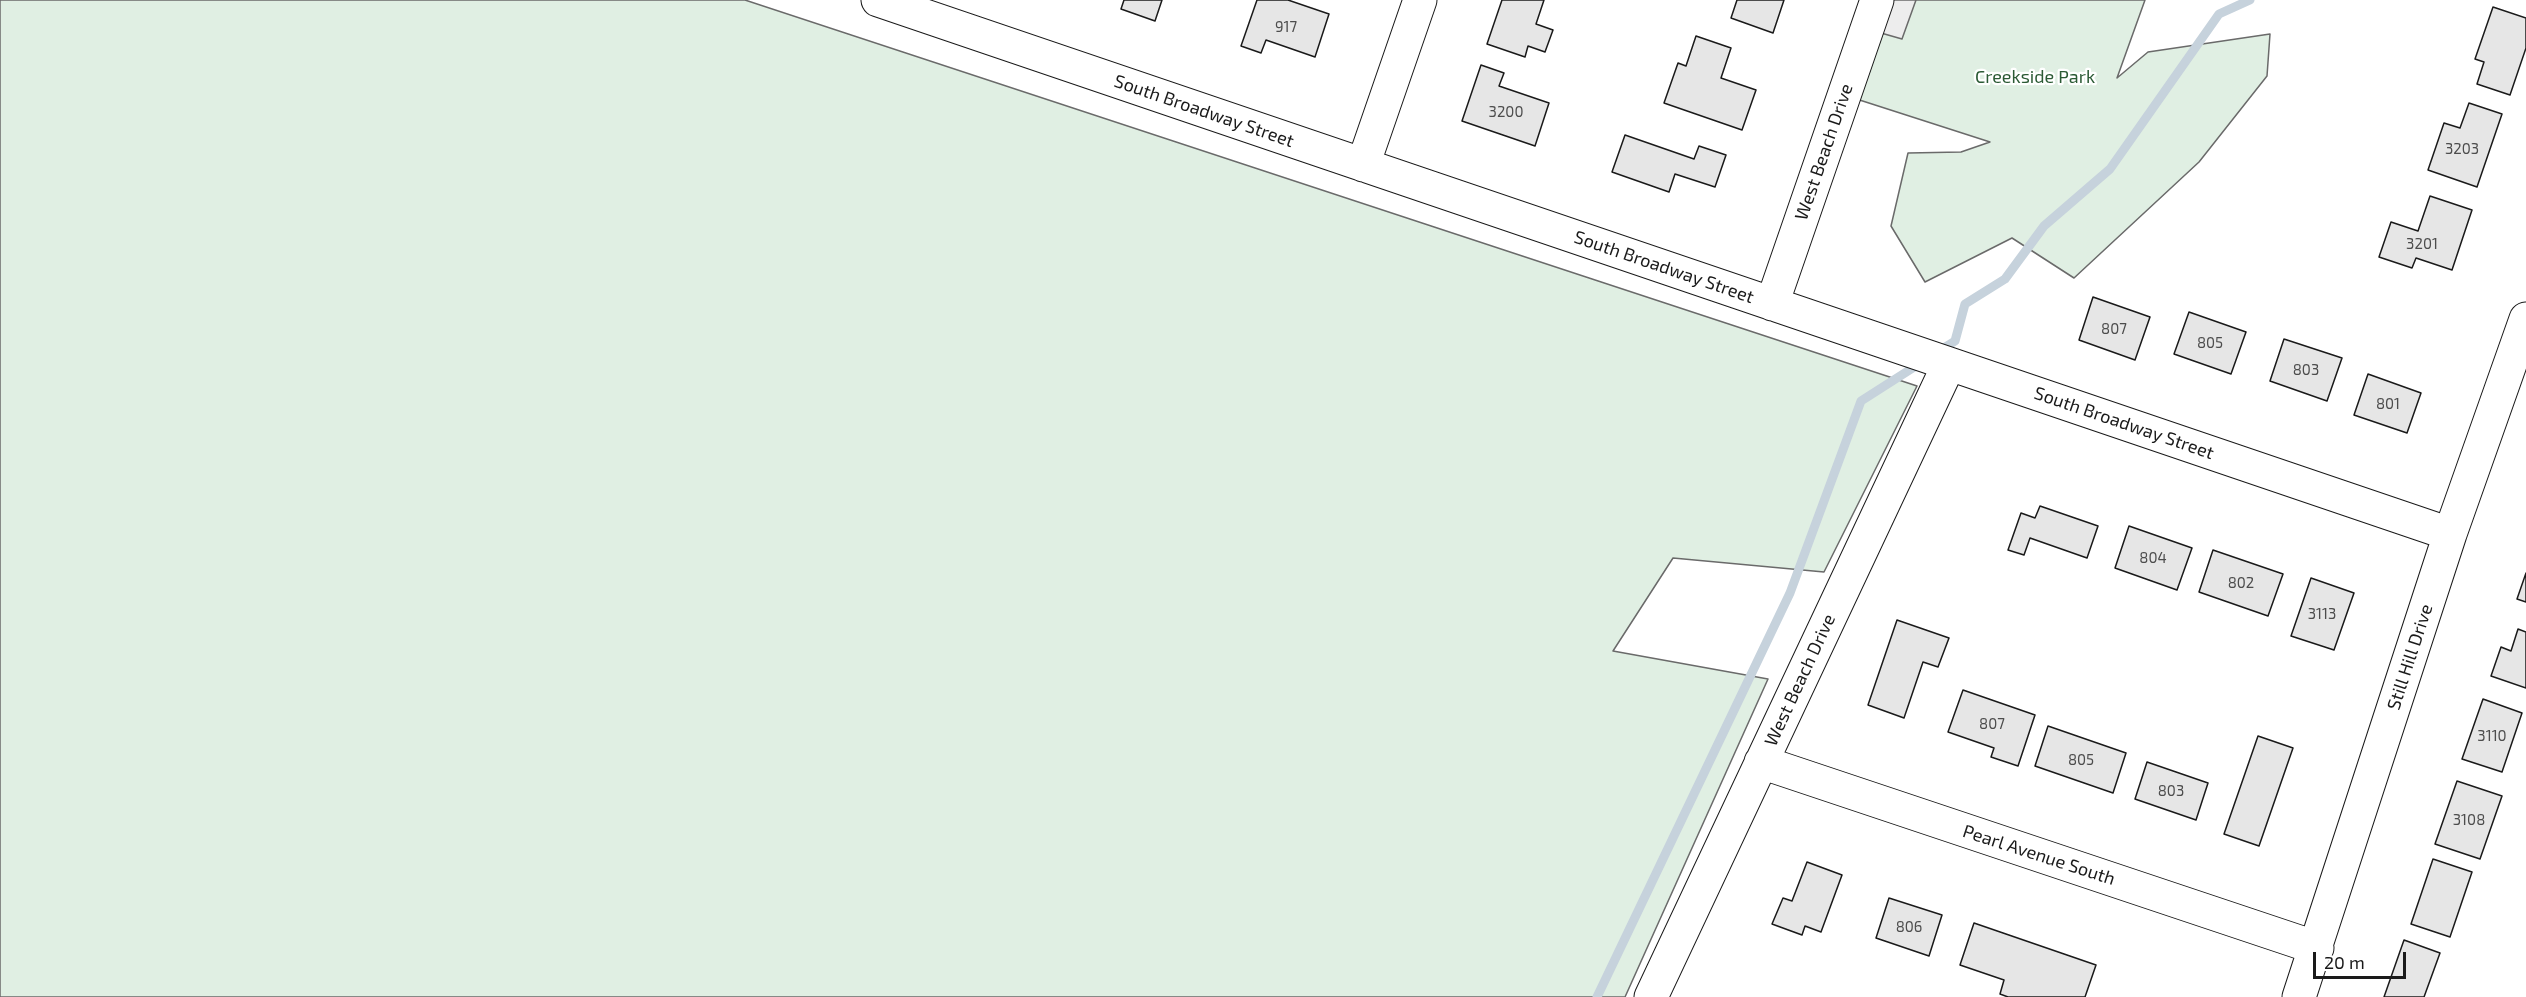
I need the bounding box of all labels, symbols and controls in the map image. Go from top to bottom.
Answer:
house number: 917 [1275,18,1297,36]
park label: Creekside Park [1975,66,2095,88]
street label: South Broadway Street [1111,70,1297,152]
street label: West Beach Drive [1790,81,1858,223]
house number: 3200 [1489,103,1523,121]
house number: 3203 [2445,140,2479,158]
street label: South Broadway Street [1571,226,1757,308]
house number: 3201 [2406,235,2438,253]
house number: 807 [2101,320,2127,338]
house number: 805 [2197,334,2223,352]
house number: 803 [2293,361,2319,379]
street label: South Broadway Street [2031,382,2217,464]
house number: 801 [2376,395,2400,413]
house number: 804 [2139,549,2167,567]
house number: 802 [2228,574,2254,592]
street label: Still Hill Drive [2383,601,2437,713]
house number: 3113 [2308,605,2336,623]
street label: West Beach Drive [1760,611,1840,749]
house number: 807 [1979,715,2005,733]
house number: 3110 [2477,727,2507,745]
house number: 805 [2068,751,2094,769]
house number: 803 [2158,782,2184,800]
house number: 3108 [2453,811,2485,829]
street label: Pearl Avenue South [1960,820,2118,890]
house number: 806 [1896,918,1922,936]
scale bar [2316,940,2409,978]
text: 20 m [2324,951,2365,973]

